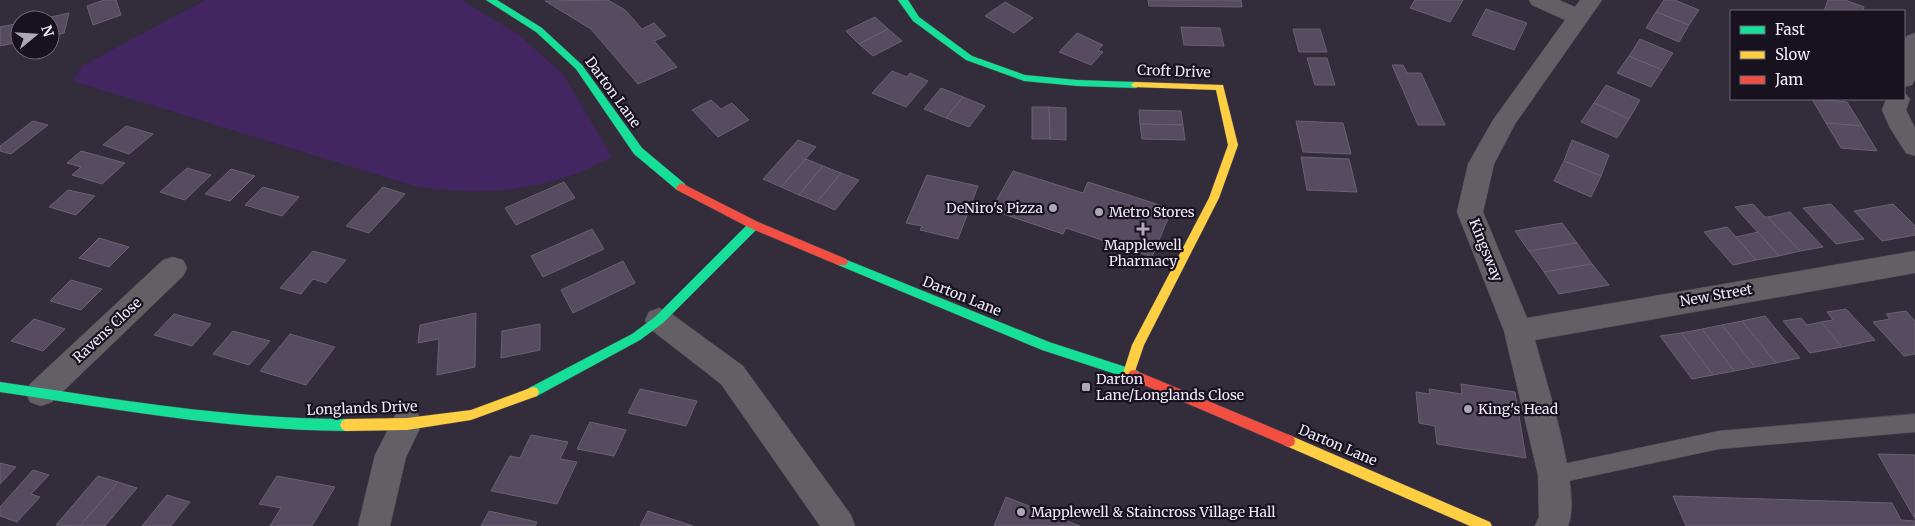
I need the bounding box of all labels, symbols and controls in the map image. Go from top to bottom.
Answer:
north arrow [10,10,60,60]
legend [1730,10,1905,100]
text: Fast [1775,20,1805,39]
text: N [37,23,58,39]
text: Slow [1775,45,1810,64]
street label: Darton Lane [581,53,645,131]
street label: Croft Drive [1137,61,1211,81]
text: Jam [1774,70,1803,89]
place label: DeNiro's Pizza [946,199,1043,217]
marker: DeNiro's Pizza [1047,202,1059,214]
place label: Metro Stores [1109,203,1195,221]
marker: Metro Stores [1093,206,1105,218]
street label: Kingsway [1465,216,1507,285]
marker: Mapplewell Pharmacy [1137,223,1149,235]
place label: Mapplewell Pharmacy [1104,236,1183,270]
street label: Darton Lane [920,272,1004,320]
street label: New Street [1678,280,1754,310]
street label: Ravens Close [69,294,145,366]
place label: Darton Lane/Longlands Close [1096,370,1244,404]
marker: Darton Lane/Longlands Close [1080,381,1092,393]
street label: Longlands Drive [306,397,418,419]
place label: King's Head [1478,400,1559,418]
marker: King's Head [1462,403,1474,415]
street label: Darton Lane [1296,420,1380,470]
place label: Mapplewell & Staincross Village Hall [1031,503,1276,521]
marker: Mapplewell & Staincross Village Hall [1015,506,1027,518]

